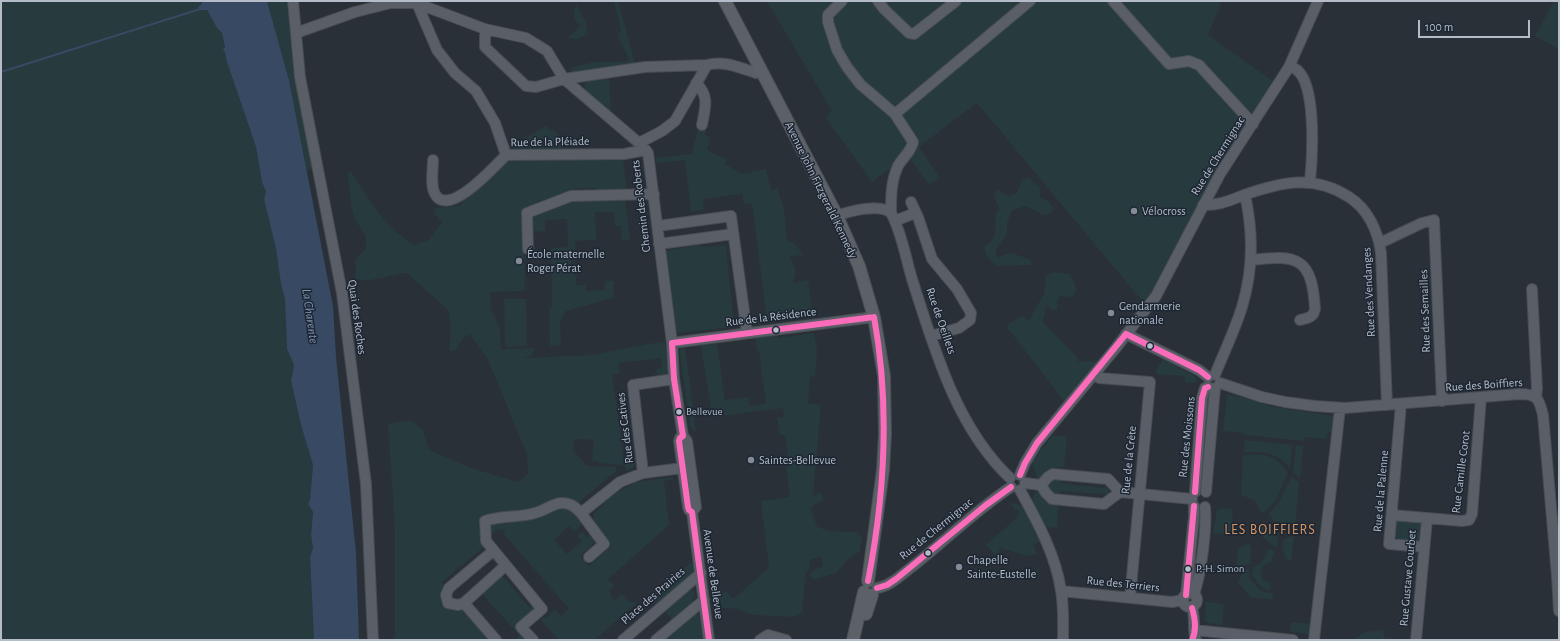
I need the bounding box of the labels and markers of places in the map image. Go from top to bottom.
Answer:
place label: Vélocross [1142,204,1186,218]
marker: Vélocross [1129,206,1139,216]
place label: École maternelle Roger Pérat [527,247,605,275]
marker: École maternelle Roger Pérat [514,256,524,266]
place label: Gendarmerie nationale [1119,299,1181,327]
marker: Gendarmerie nationale [1106,308,1116,318]
unlabelled marker [771,325,781,335]
unlabelled marker [1145,341,1155,351]
place label: Bellevue [686,405,723,419]
marker: Bellevue [674,407,684,417]
place label: Saintes-Bellevue [759,453,836,467]
marker: Saintes-Bellevue [746,455,756,465]
unlabelled marker [923,548,933,558]
place label: Chapelle Sainte-Eustelle [967,553,1036,581]
marker: Chapelle Sainte-Eustelle [954,562,964,572]
place label: P.-H. Simon [1196,562,1244,576]
marker: P.-H. Simon [1183,564,1193,574]

